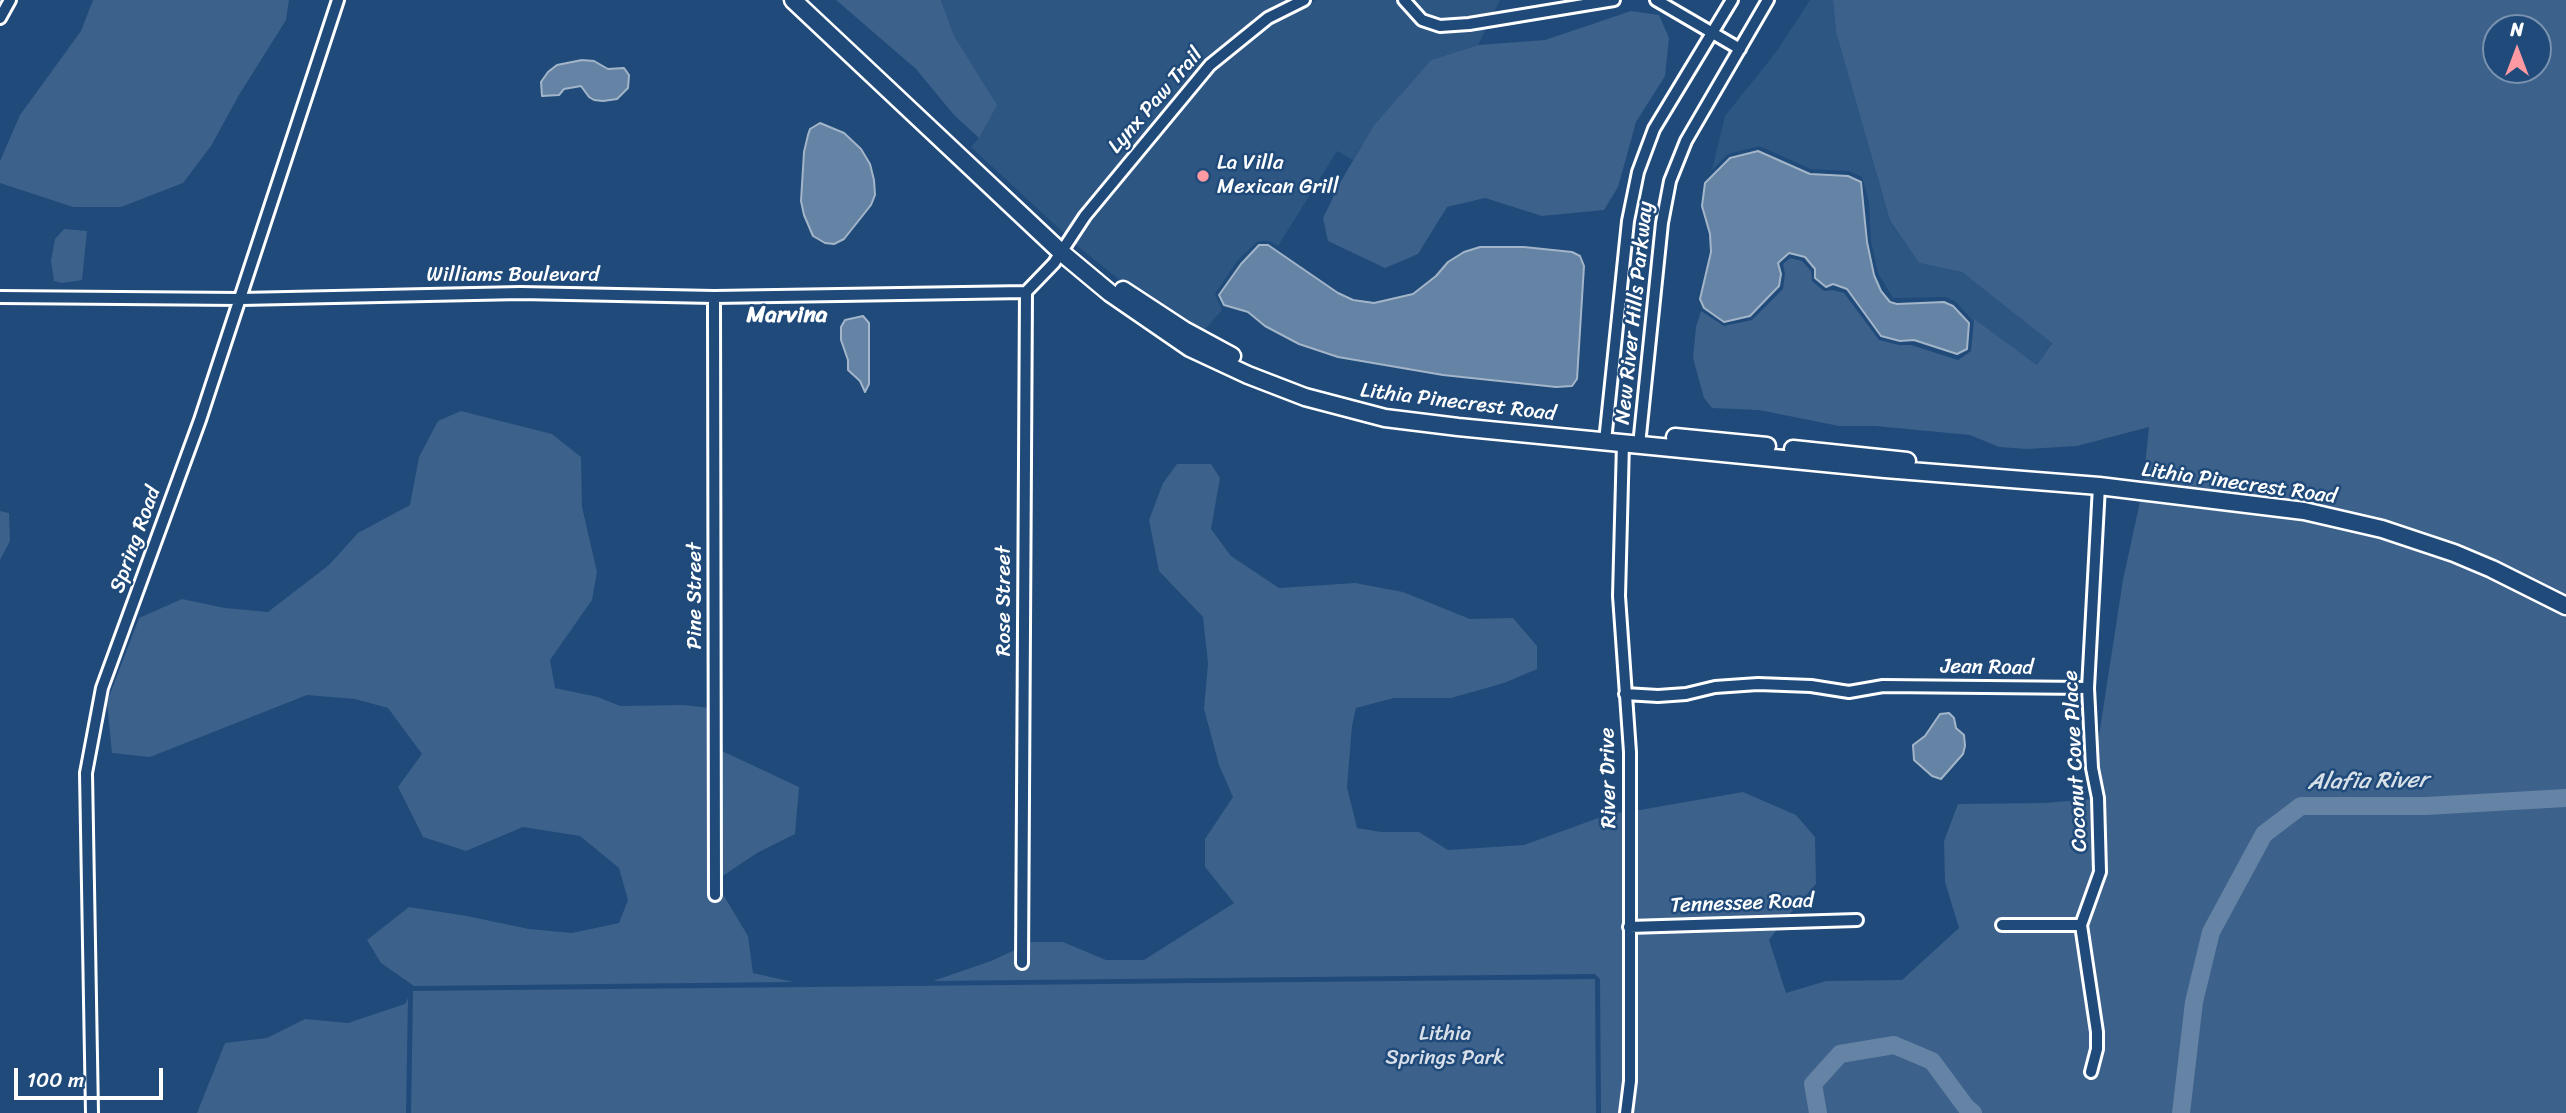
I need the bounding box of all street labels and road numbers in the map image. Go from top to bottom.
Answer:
street label: Lynx Paw Trail [1103,43,1209,159]
street label: New River Hills Parkway [1611,200,1659,426]
street label: Williams Boulevard [427,263,599,289]
street label: Lithia Pinecrest Road [1359,379,1557,427]
street label: Lithia Pinecrest Road [2140,458,2338,510]
street label: Spring Road [105,483,167,597]
street label: Pine Street [683,542,709,650]
street label: Rose Street [992,546,1018,656]
street label: Jean Road [1940,655,2034,681]
street label: Coconut Cove Place [2059,670,2093,852]
street label: River Drive [1596,727,1622,829]
street label: Tennessee Road [1670,889,1814,919]

